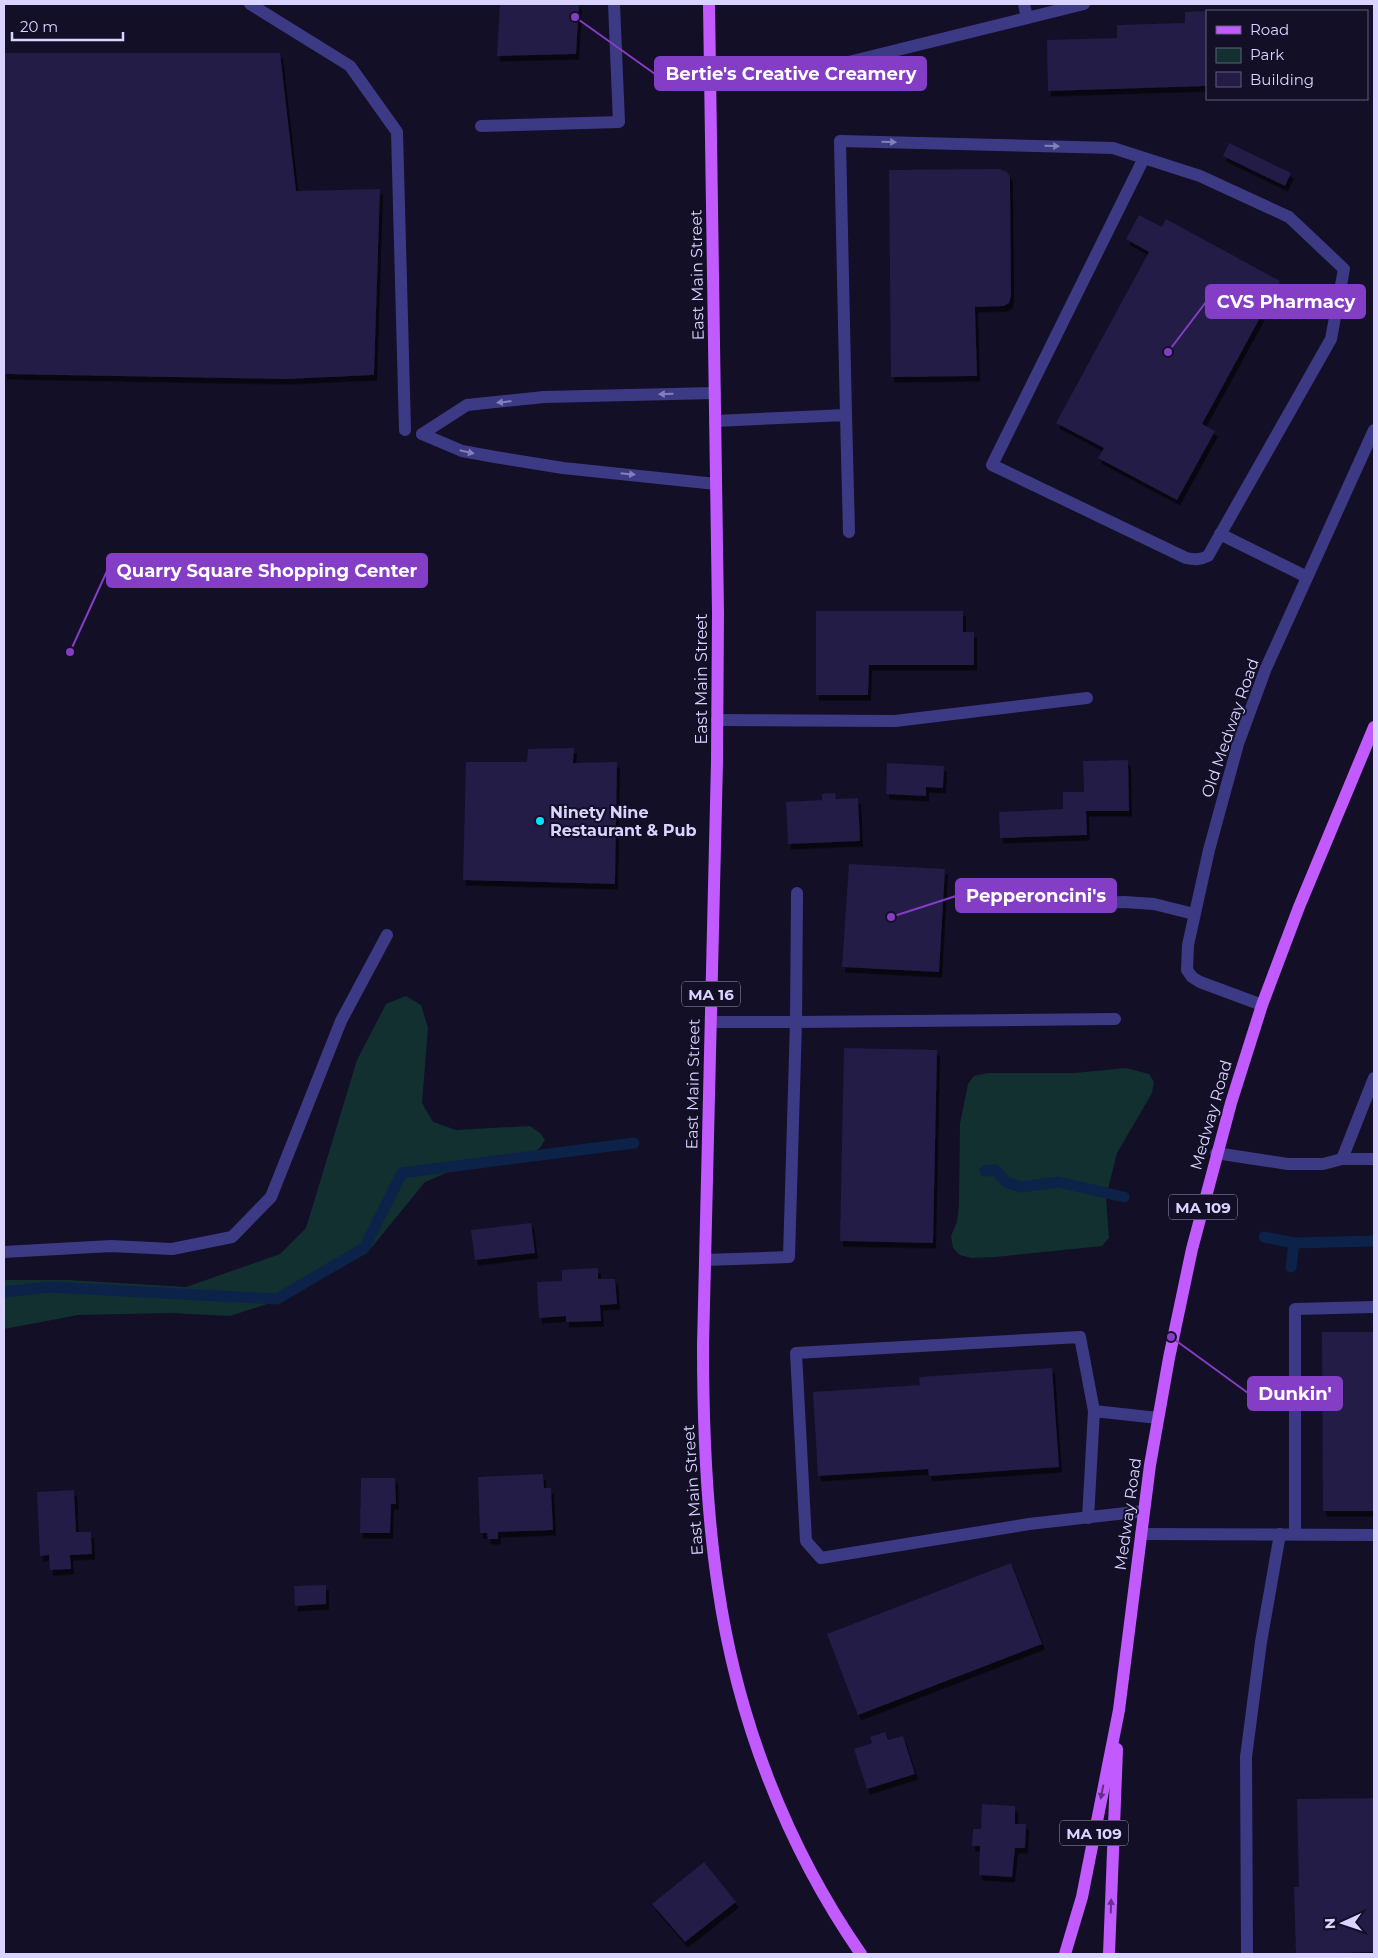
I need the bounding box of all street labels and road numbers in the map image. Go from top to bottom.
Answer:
street label: East Main Street [686,209,708,341]
street label: East Main Street [692,613,711,744]
street label: Old Medway Road [1197,656,1263,800]
road number: MA 16 [682,982,740,1006]
street label: East Main Street [682,1018,704,1150]
street label: Medway Road [1186,1058,1236,1172]
road number: MA 109 [1169,1194,1237,1220]
street label: East Main Street [679,1424,707,1556]
street label: Medway Road [1111,1457,1145,1571]
road number: MA 109 [1060,1820,1128,1846]

